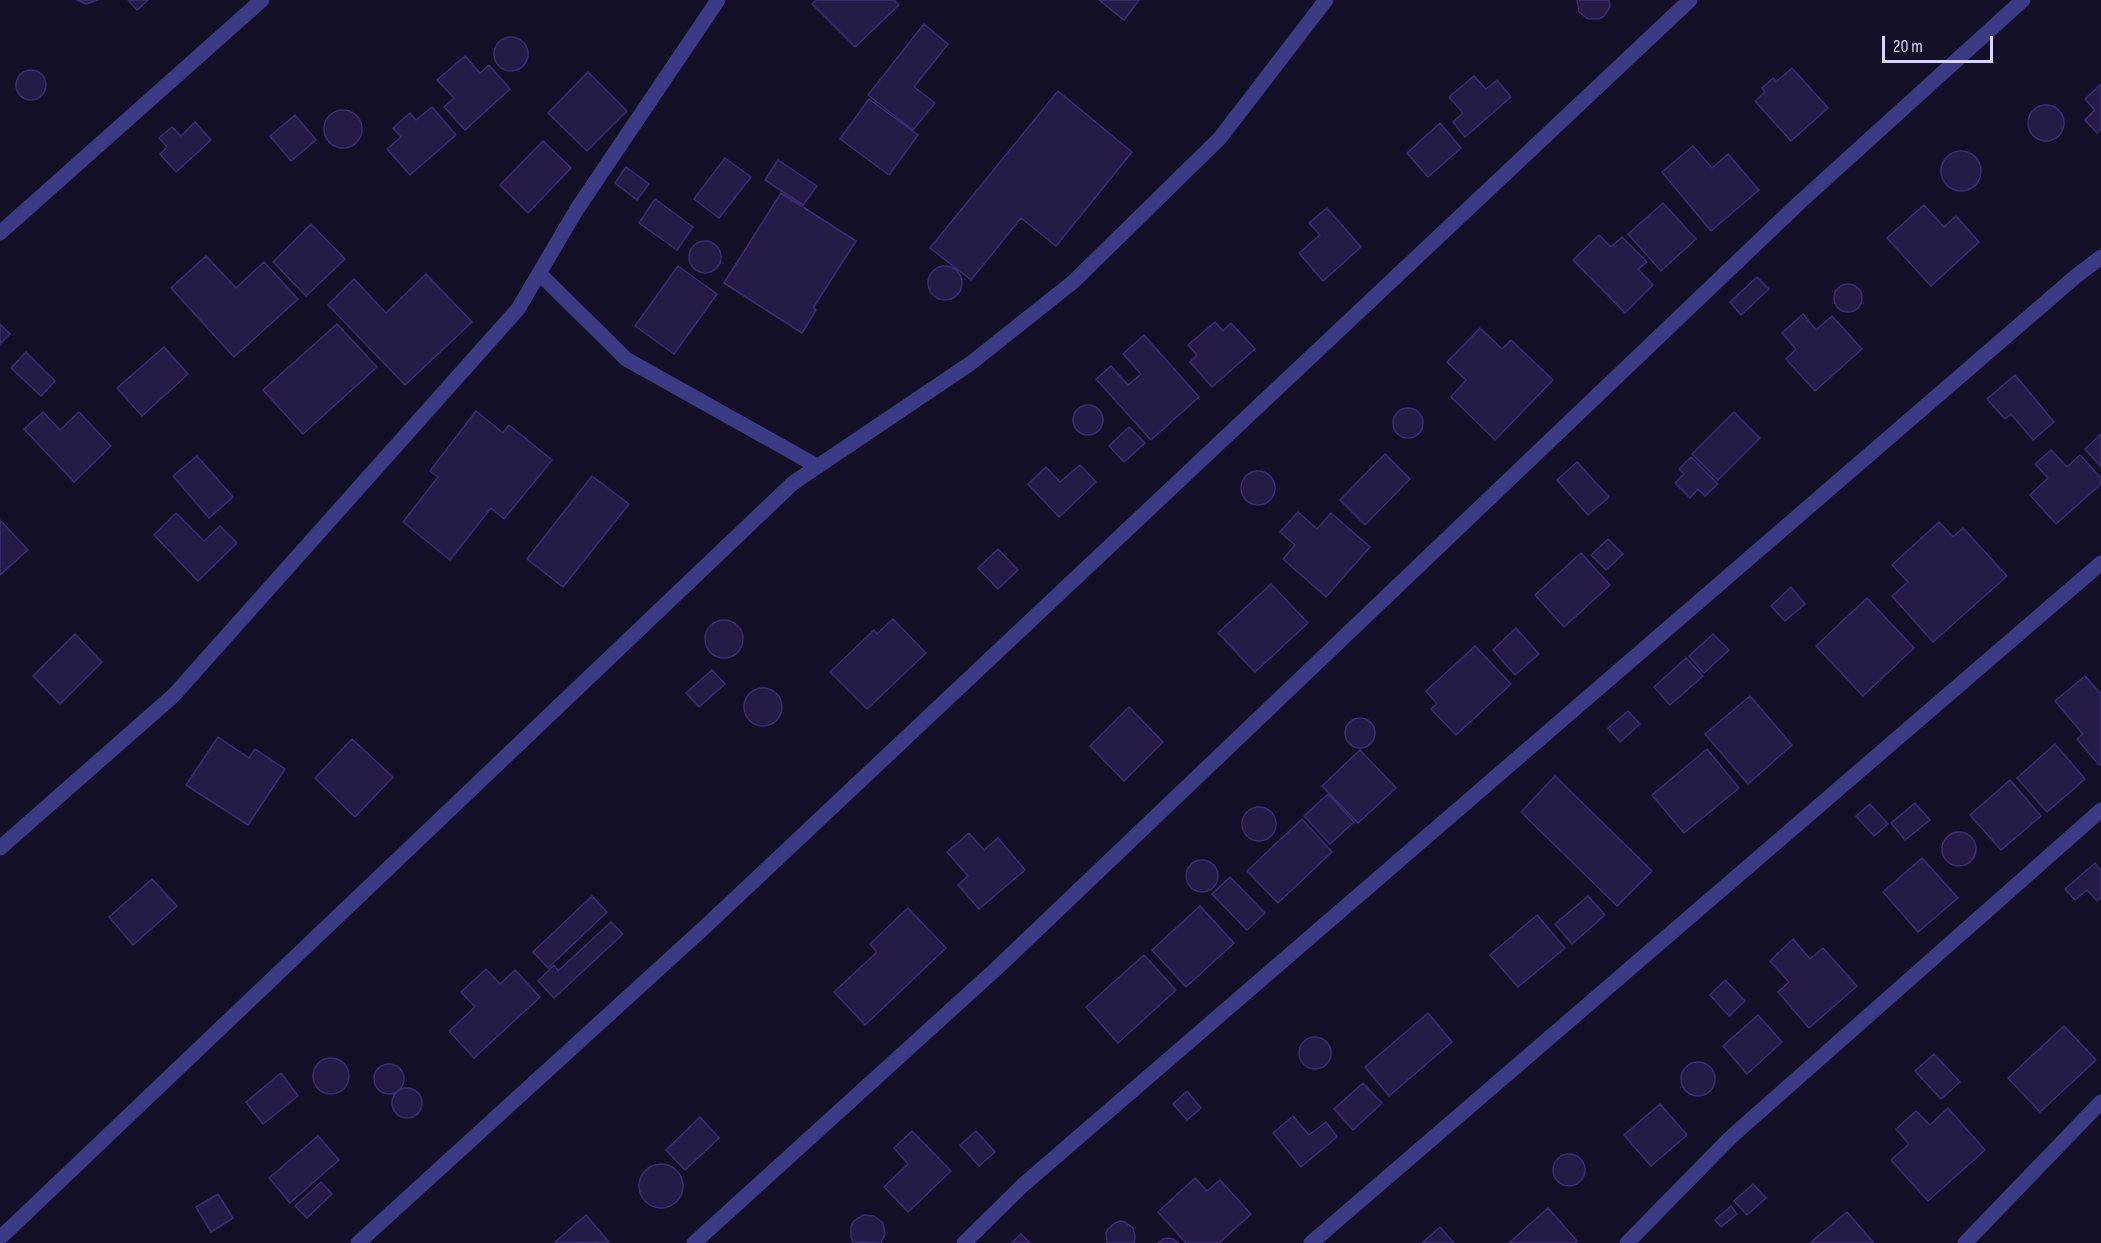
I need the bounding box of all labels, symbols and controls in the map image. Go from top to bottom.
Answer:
scale bar [1885,24,1996,62]
text: 20 m [1893,36,1923,57]

